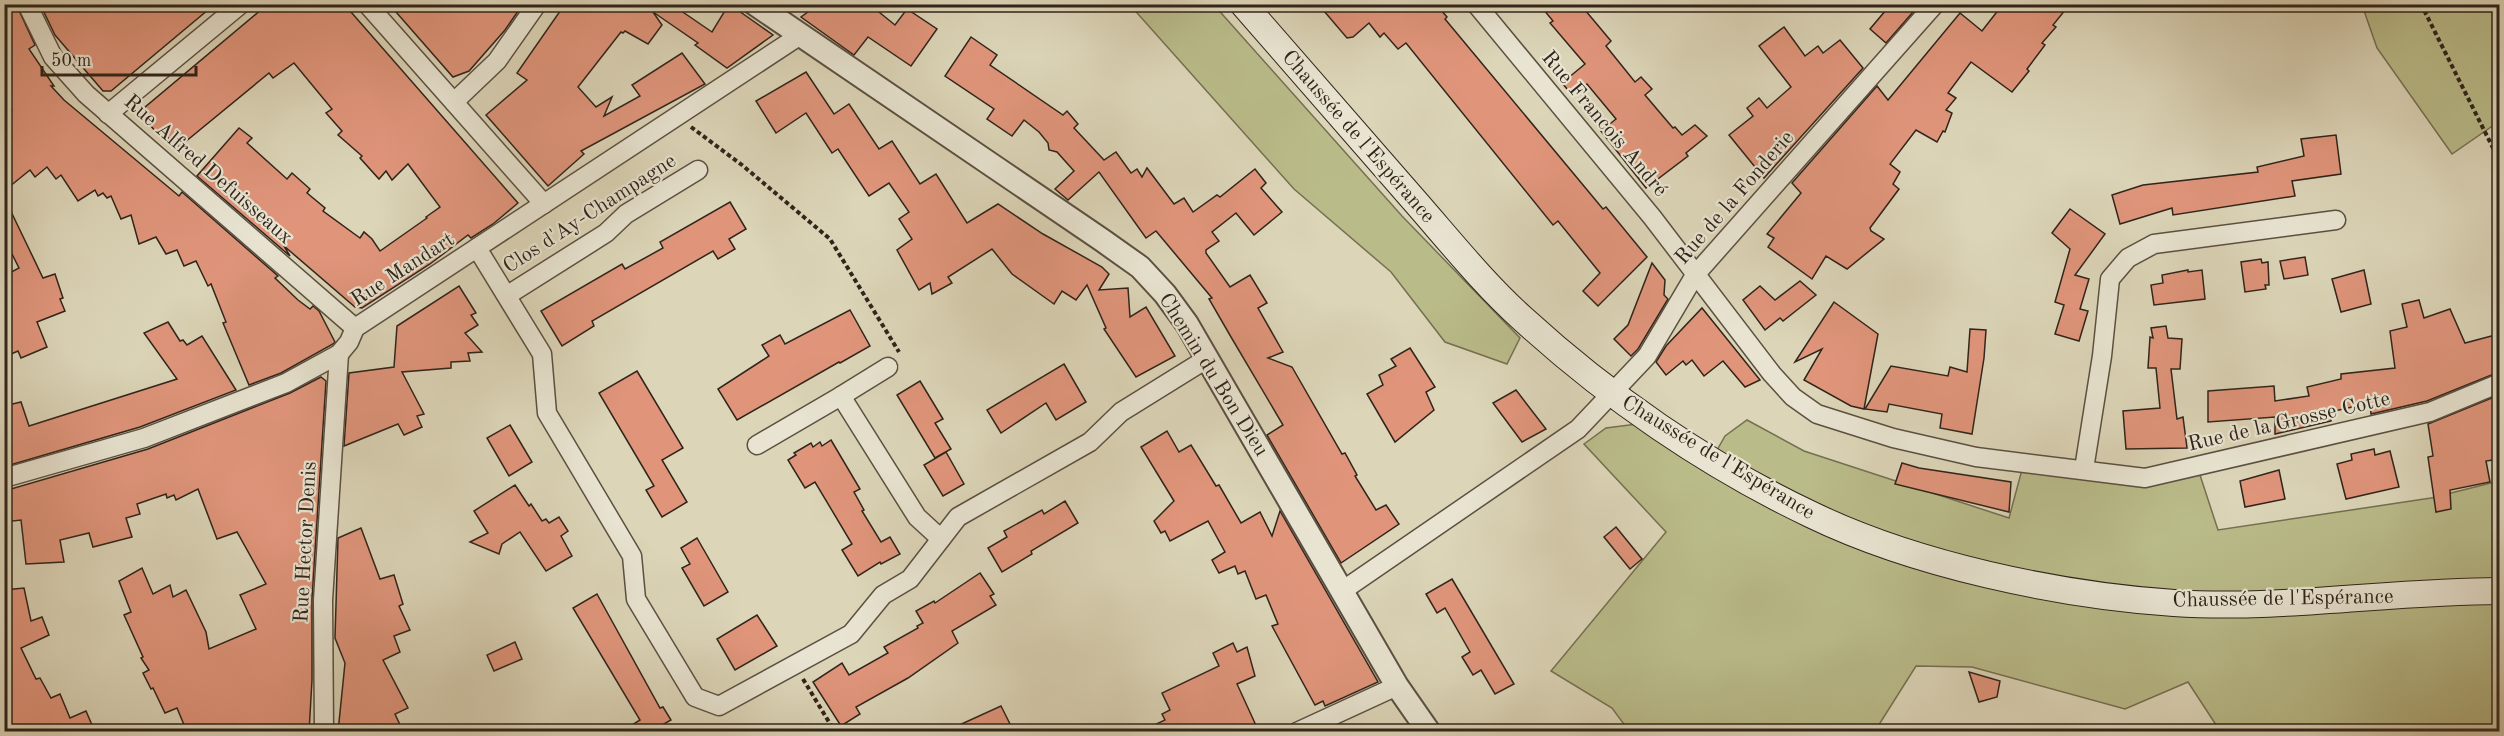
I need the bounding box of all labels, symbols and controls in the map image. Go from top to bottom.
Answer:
scale bar [42,39,196,77]
street label: Chaussée de l'Espérance [1278,47,1438,227]
street label: Rue Francois André [1537,47,1671,201]
text: 50 m [51,52,91,70]
street label: Rue Alfred Defuisseaux [120,91,296,249]
street label: Rue de la Fonderie [1672,127,1798,269]
street label: Clos d'Ay-Champagne [500,150,680,278]
street label: Rue Mandart [348,229,458,311]
street label: Chemin du Bon Dieu [1154,290,1272,460]
street label: Rue de la Grosse Cotte [2186,388,2392,456]
street label: Chaussée de l'Espérance [1618,392,1818,524]
street label: Rue Hector Denis [291,461,321,623]
street label: Chaussée de l'Espérance [2172,587,2394,611]

